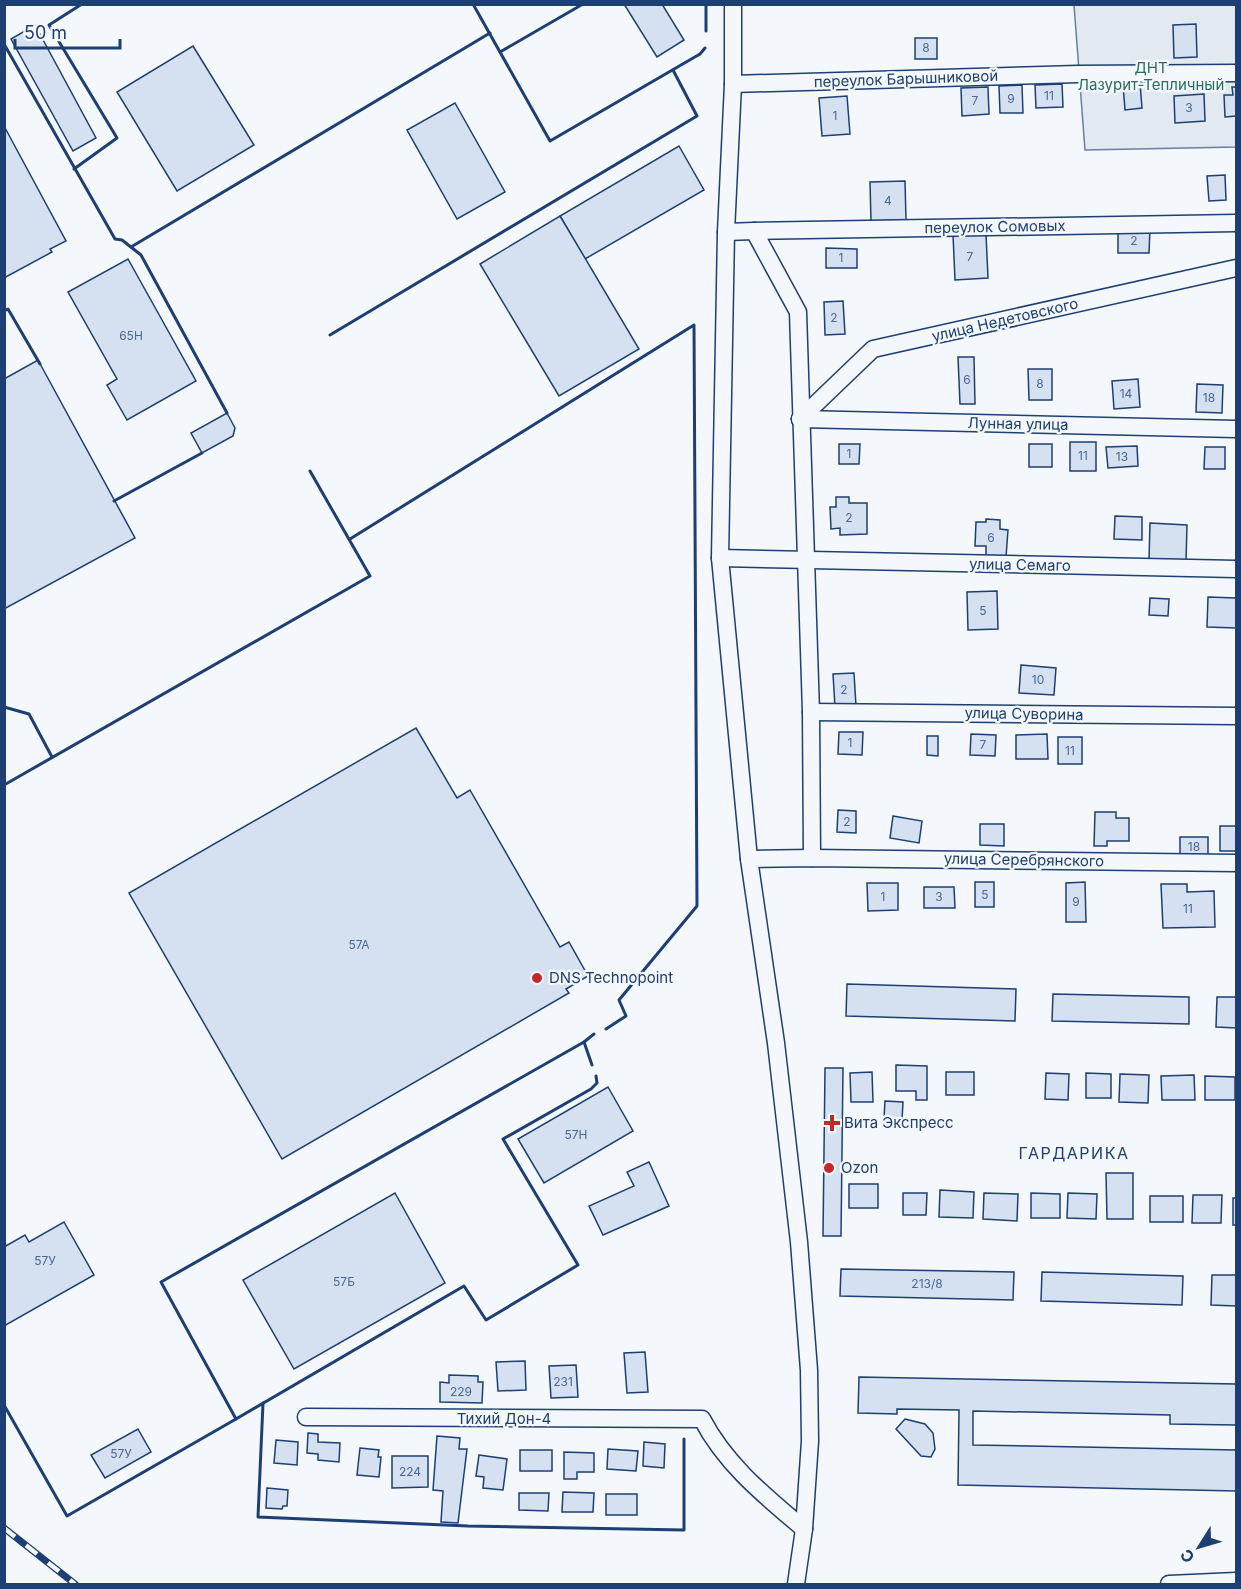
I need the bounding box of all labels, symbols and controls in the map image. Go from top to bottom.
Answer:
scale bar [15,12,120,50]
text: 50 m [24,22,67,43]
house number: 8 [922,40,930,55]
park label: ДНТ Лазурит-Тепличный [1078,58,1224,94]
street label: переулок Барышниковой [813,66,998,91]
house number: 11 [1044,88,1054,103]
house number: 9 [1007,91,1015,106]
house number: 7 [972,93,979,108]
house number: 3 [1185,100,1193,115]
house number: 1 [833,108,837,123]
house number: 4 [884,193,892,208]
street label: переулок Сомовых [924,216,1066,237]
house number: 2 [1130,233,1138,248]
house number: 7 [967,249,974,264]
house number: 1 [839,250,843,265]
street label: улица Недетовского [930,293,1080,346]
house number: 2 [830,310,838,325]
house number: 65Н [119,328,143,343]
house number: 6 [963,372,971,387]
house number: 8 [1036,376,1044,391]
house number: 14 [1120,386,1133,401]
house number: 18 [1203,390,1215,405]
street label: Лунная улица [967,413,1069,434]
house number: 1 [847,446,851,461]
house number: 11 [1078,448,1088,463]
house number: 13 [1116,449,1128,464]
house number: 2 [845,510,853,525]
house number: 6 [987,530,995,545]
street label: улица Семаго [969,554,1071,575]
house number: 5 [979,603,987,618]
house number: 10 [1032,672,1044,687]
house number: 2 [840,682,848,697]
street label: улица Суворина [964,703,1084,724]
house number: 1 [848,735,852,750]
house number: 7 [980,737,987,752]
house number: 11 [1065,743,1075,758]
house number: 2 [843,814,851,829]
house number: 18 [1188,839,1200,854]
street label: улица Серебрянского [944,849,1104,870]
house number: 5 [981,887,989,902]
house number: 1 [881,889,885,904]
house number: 3 [935,889,943,904]
house number: 9 [1072,894,1080,909]
house number: 11 [1183,901,1193,916]
house number: 57А [348,937,370,952]
place label: DNS Technopoint [549,968,673,987]
marker: DNS Technopoint [530,971,544,985]
place label: Вита Экспресс [844,1113,954,1132]
marker: Вита Экспресс [825,1116,839,1130]
house number: 57Н [564,1127,588,1142]
district label: ГАРДАРИКА [1019,1143,1129,1163]
place label: Ozon [841,1158,878,1177]
marker: Ozon [822,1161,836,1175]
house number: 57У [34,1253,56,1268]
house number: 57Б [333,1274,355,1289]
house number: 213/8 [911,1276,943,1291]
house number: 231 [553,1374,573,1389]
house number: 229 [450,1384,472,1399]
street label: Тихий Дон-4 [457,1409,551,1428]
house number: 57У [110,1446,132,1461]
house number: 224 [399,1464,421,1479]
north arrow [1169,1517,1229,1577]
text: С [1175,1545,1199,1567]

